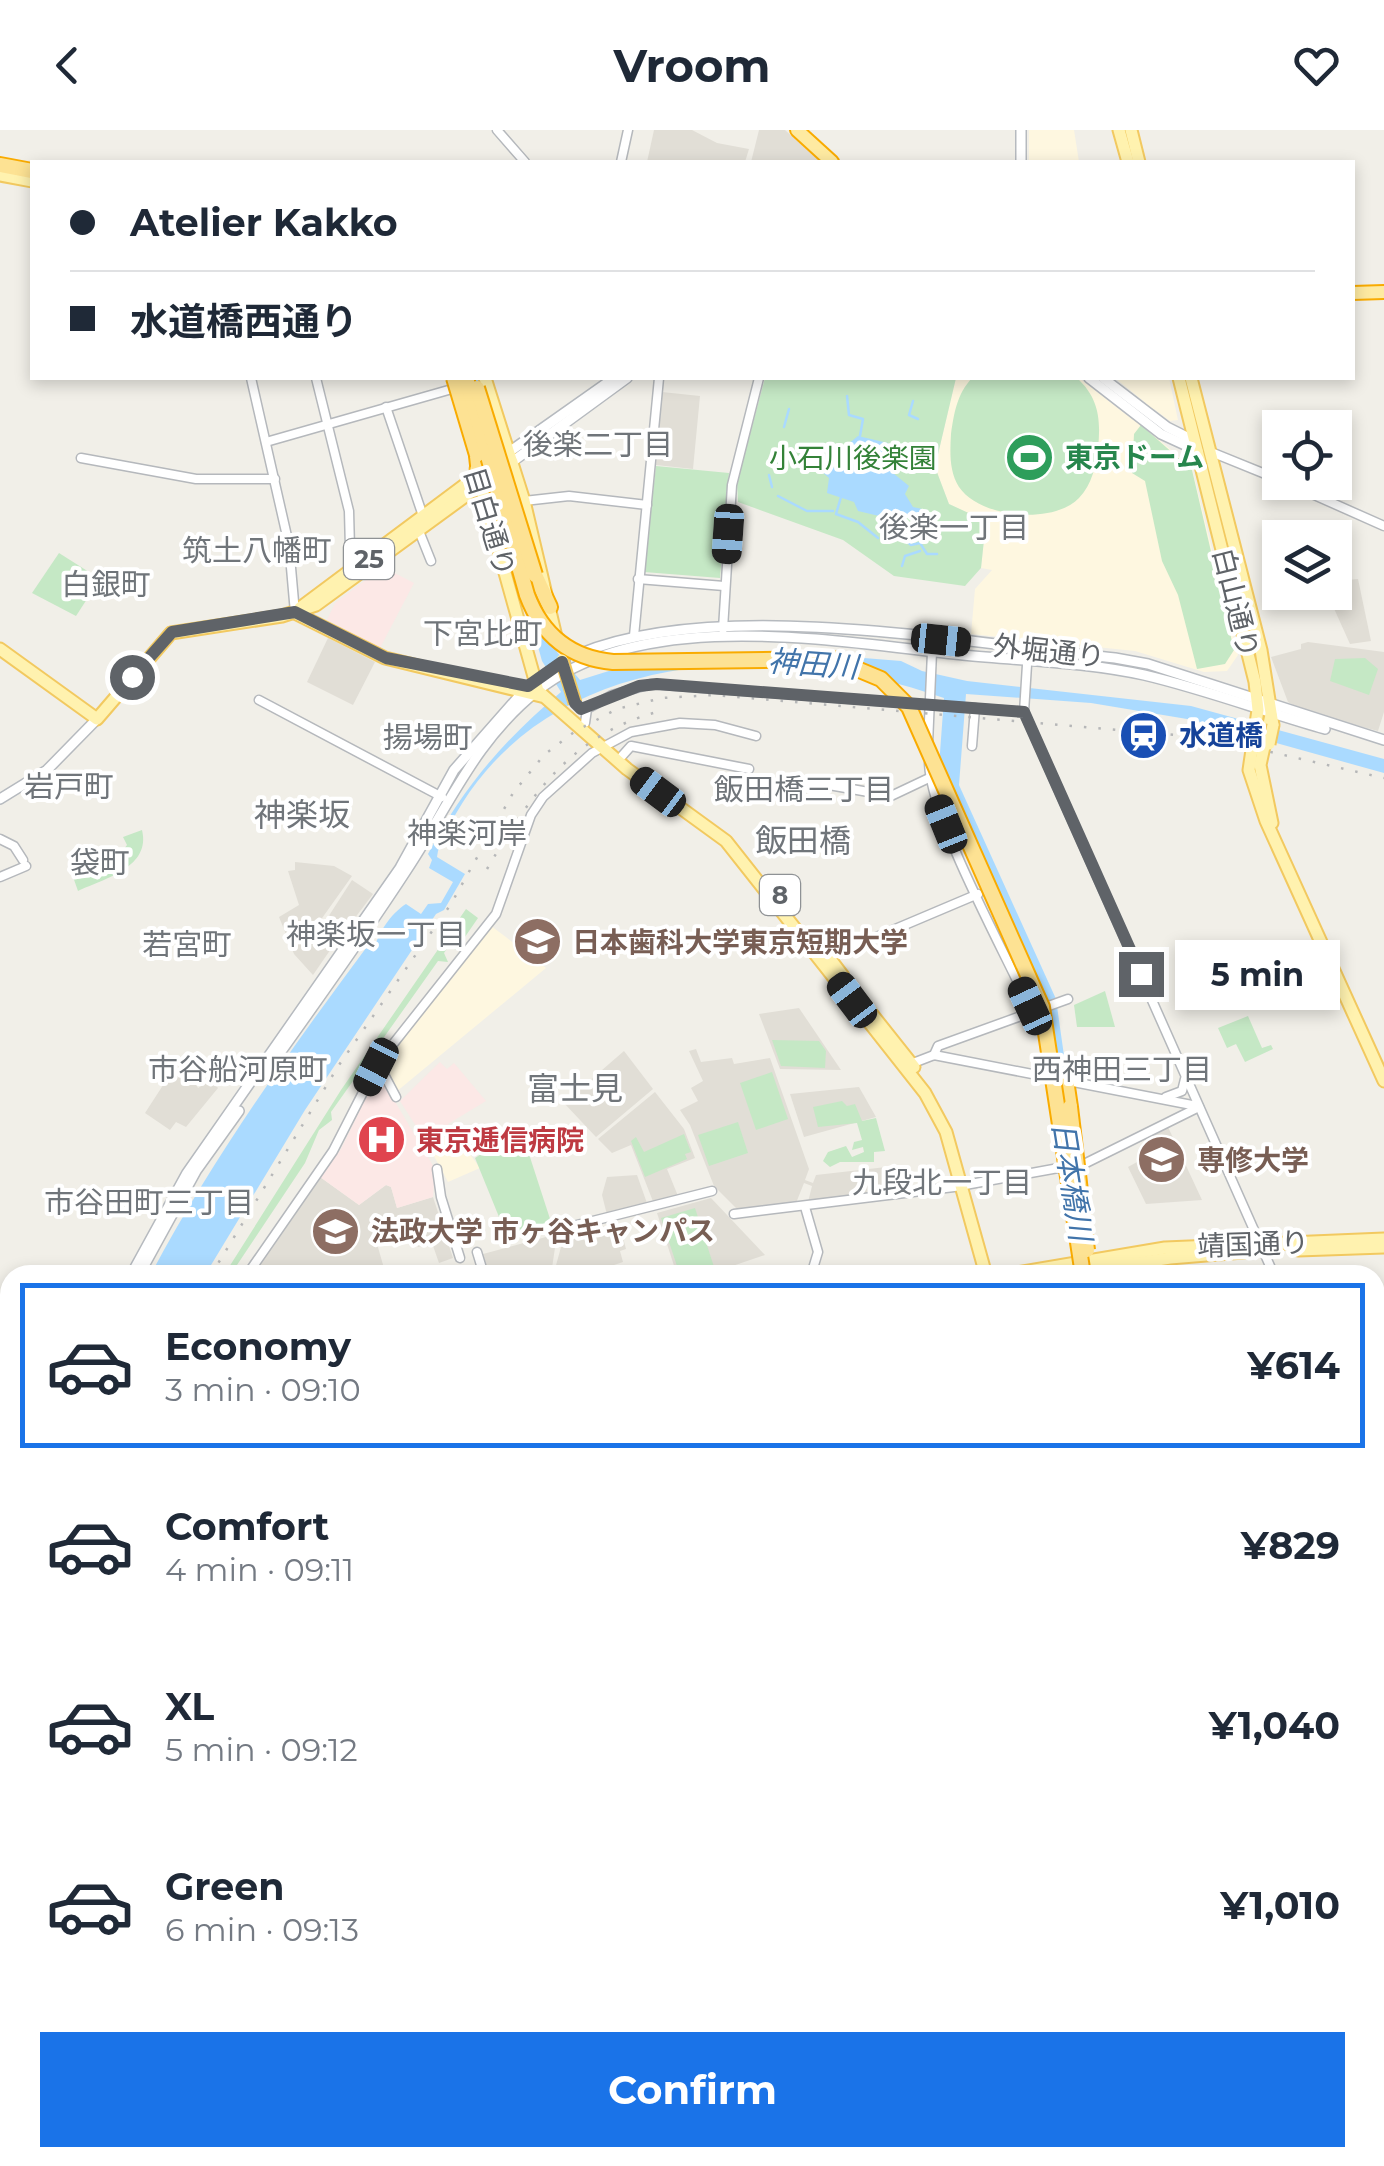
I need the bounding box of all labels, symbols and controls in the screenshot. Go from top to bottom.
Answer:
icon: back [40,38,95,93]
text: Vroom [613,38,771,93]
icon: heart [1289,38,1344,93]
text: Atelier Kakko [130,199,398,246]
text: 水道橋西通り [130,298,358,345]
map controls [1262,410,1352,610]
button: locate [1262,410,1352,500]
district label: 後楽二丁目 [523,426,673,463]
sports icon: 東京ドーム [1004,431,1056,483]
place label: 東京ドーム [1065,440,1204,474]
park label: 小石川後楽園 [769,441,937,475]
street label: 目白通り [457,463,523,581]
car [711,503,745,565]
district label: 後楽一丁目 [879,509,1029,546]
button: layers [1262,520,1352,610]
district label: 筑土八幡町 [182,532,332,569]
road number: 25 [344,539,394,579]
street label: 白山通り [1206,545,1266,661]
district label: 白銀町 [61,566,151,603]
district label: 下宮比町 [423,615,543,652]
car [910,622,972,658]
street label: 外堀通り [992,628,1106,674]
water label: 神田川 [767,642,862,686]
route start [110,655,155,700]
station icon: 水道橋 [1118,709,1170,761]
place label: 水道橋 [1179,718,1263,752]
district label: 揚場町 [383,719,473,756]
car [625,762,691,822]
district label: 岩戸町 [24,768,114,805]
district label: 飯田橋三丁目 [714,771,894,808]
car [921,791,971,857]
district label: 神楽坂 [254,795,350,834]
district label: 神楽河岸 [407,815,527,852]
district label: 飯田橋 [755,821,851,860]
district label: 袋町 [70,844,130,881]
road number: 8 [760,875,800,915]
district label: 神楽坂一丁目 [286,916,466,953]
school or university icon: 日本歯科大学東京短期大学 [511,916,563,968]
place label: 日本歯科大学東京短期大学 [572,925,908,959]
district label: 若宮町 [142,926,232,963]
callout: 5 min [1176,939,1341,1009]
route end [1119,952,1164,997]
text: 5 min [1211,955,1304,994]
car [822,967,882,1033]
car [1004,972,1056,1040]
car [349,1033,403,1101]
district label: 市谷船河原町 [148,1051,328,1088]
district label: 西神田三丁目 [1032,1051,1212,1088]
district label: 富士見 [527,1069,623,1108]
hospital icon: 東京逓信病院 [355,1114,407,1166]
water label: 日本橋川 [1044,1119,1100,1246]
place label: 東京逓信病院 [416,1123,584,1157]
school or university icon: 専修大学 [1136,1134,1188,1186]
place label: 専修大学 [1197,1143,1309,1177]
district label: 九段北一丁目 [852,1164,1032,1201]
district label: 市谷田町三丁目 [44,1184,254,1221]
school or university icon: 法政大学 市ヶ谷キャンパス [310,1205,362,1257]
place label: 法政大学 市ヶ谷キャンパス [371,1214,715,1248]
street label: 靖国通り [1196,1225,1310,1263]
icon: car [45,1321,135,1411]
text: Economy [165,1323,351,1370]
text: ¥614 [1247,1342,1340,1389]
text: 3 min · 09:10 [165,1370,361,1409]
icon: car [45,1501,135,1591]
text: Comfort [165,1503,329,1550]
text: ¥829 [1241,1522,1340,1569]
text: 4 min · 09:11 [165,1550,354,1589]
icon: car [45,1681,135,1771]
text: XL [165,1683,214,1730]
text: ¥1,040 [1209,1702,1340,1749]
text: 5 min · 09:12 [165,1730,358,1769]
icon: car [45,1861,135,1951]
text: Green [165,1863,285,1910]
text: ¥1,010 [1220,1882,1340,1929]
text: 6 min · 09:13 [165,1910,359,1949]
button: Confirm [40,2032,1345,2147]

